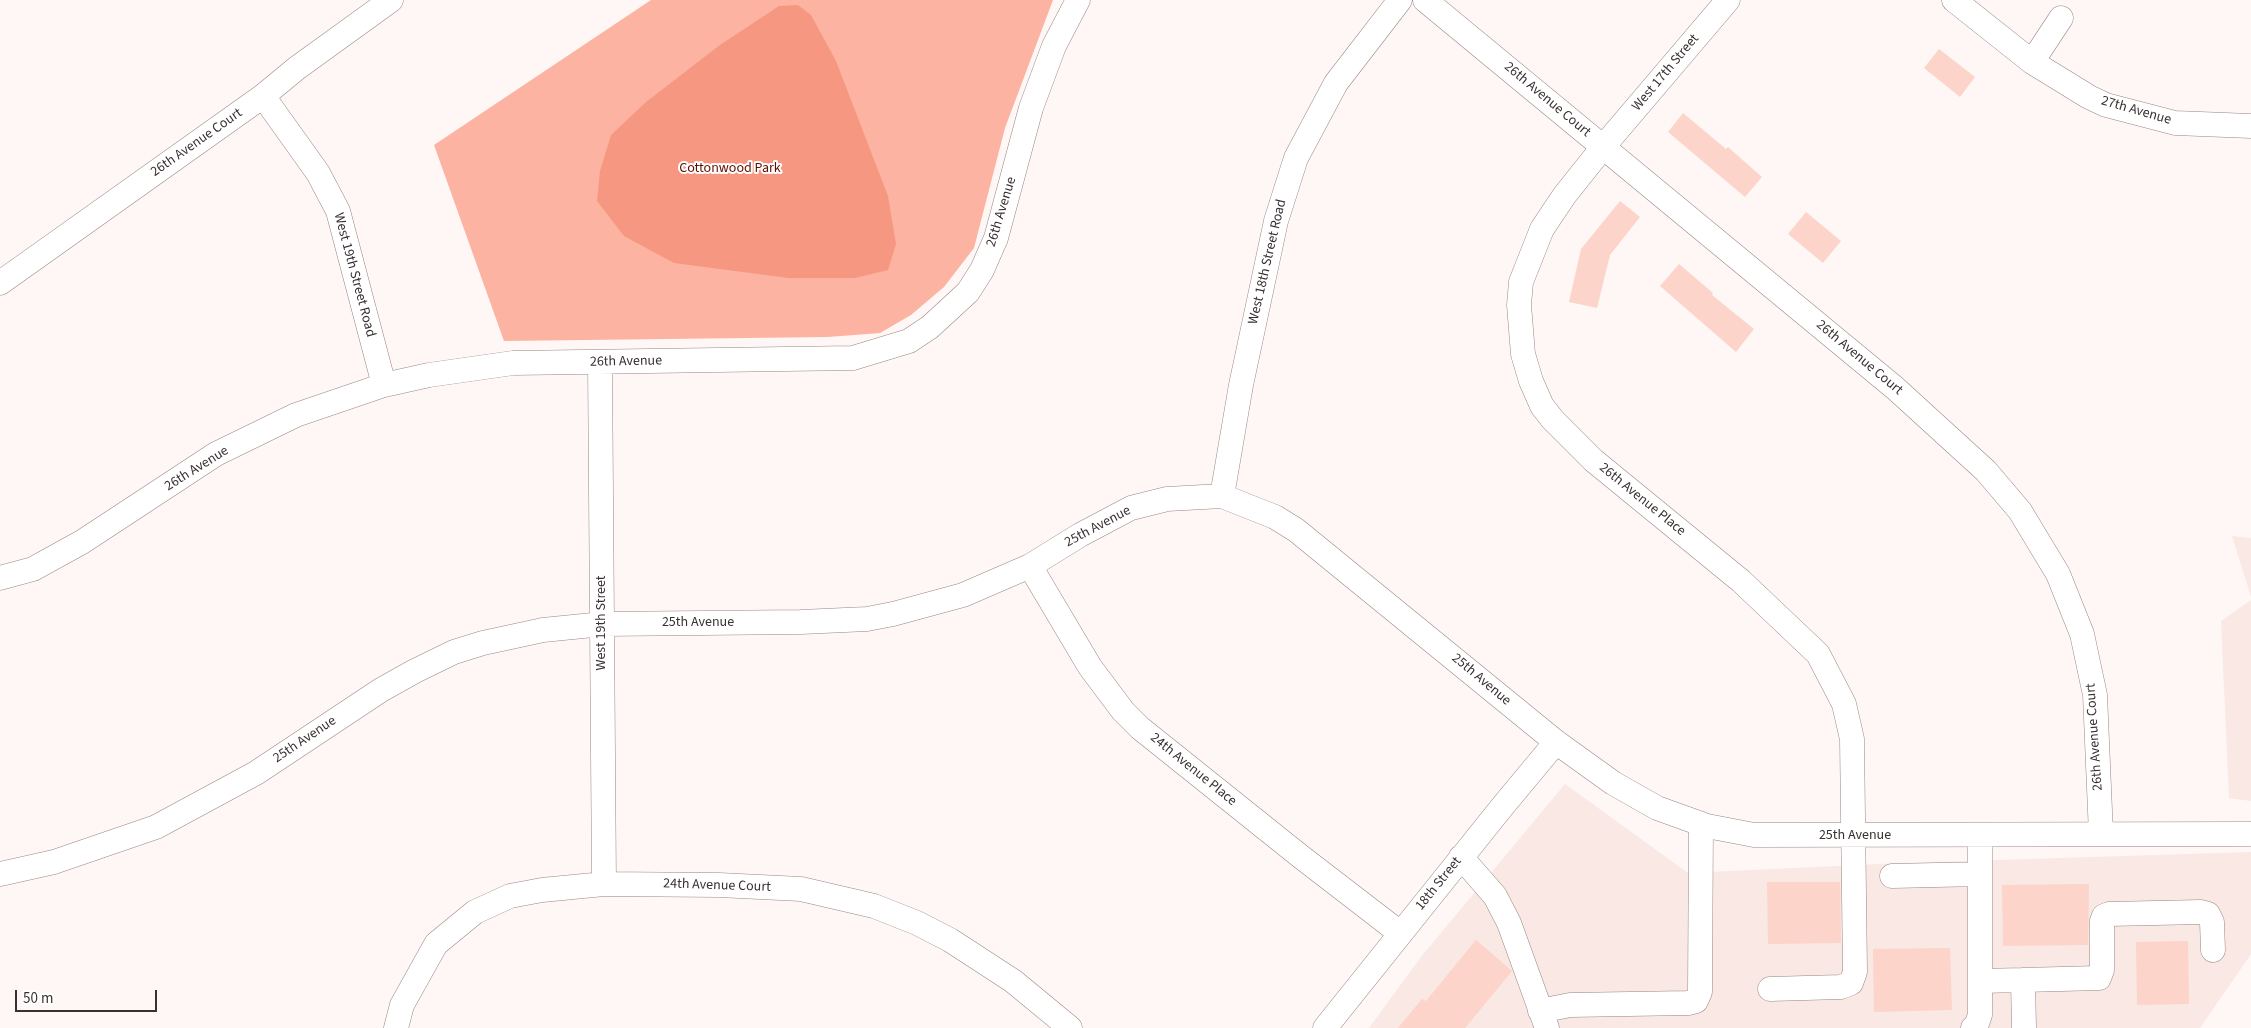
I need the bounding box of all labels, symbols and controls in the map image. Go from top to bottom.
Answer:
street label: West 17th Street [1629,31,1703,115]
street label: 26th Avenue Court [1500,59,1594,141]
street label: 27th Avenue [2099,93,2173,129]
street label: 26th Avenue Court [148,105,246,181]
park label: Cottonwood Park [679,161,781,177]
street label: 26th Avenue [983,175,1021,249]
street label: West 18th Street Road [1245,198,1291,326]
street label: West 19th Street Road [329,211,379,339]
street label: 26th Avenue Court [1812,317,1906,399]
street label: 26th Avenue [590,353,662,371]
street label: 26th Avenue [162,443,232,495]
street label: 26th Avenue Place [1595,460,1689,540]
street label: 25th Avenue [1062,503,1134,551]
street label: West 19th Street [594,575,610,671]
street label: 25th Avenue [662,615,734,631]
street label: 25th Avenue [1448,650,1514,710]
street label: 26th Avenue Court [2083,683,2107,791]
street label: 25th Avenue [270,713,340,767]
street label: 24th Avenue Place [1146,730,1240,810]
street label: 25th Avenue [1819,828,1891,844]
street label: 18th Street [1412,854,1466,914]
street label: 24th Avenue Court [663,876,771,896]
scale bar [18,980,160,1012]
text: 50 m [23,988,53,1009]

